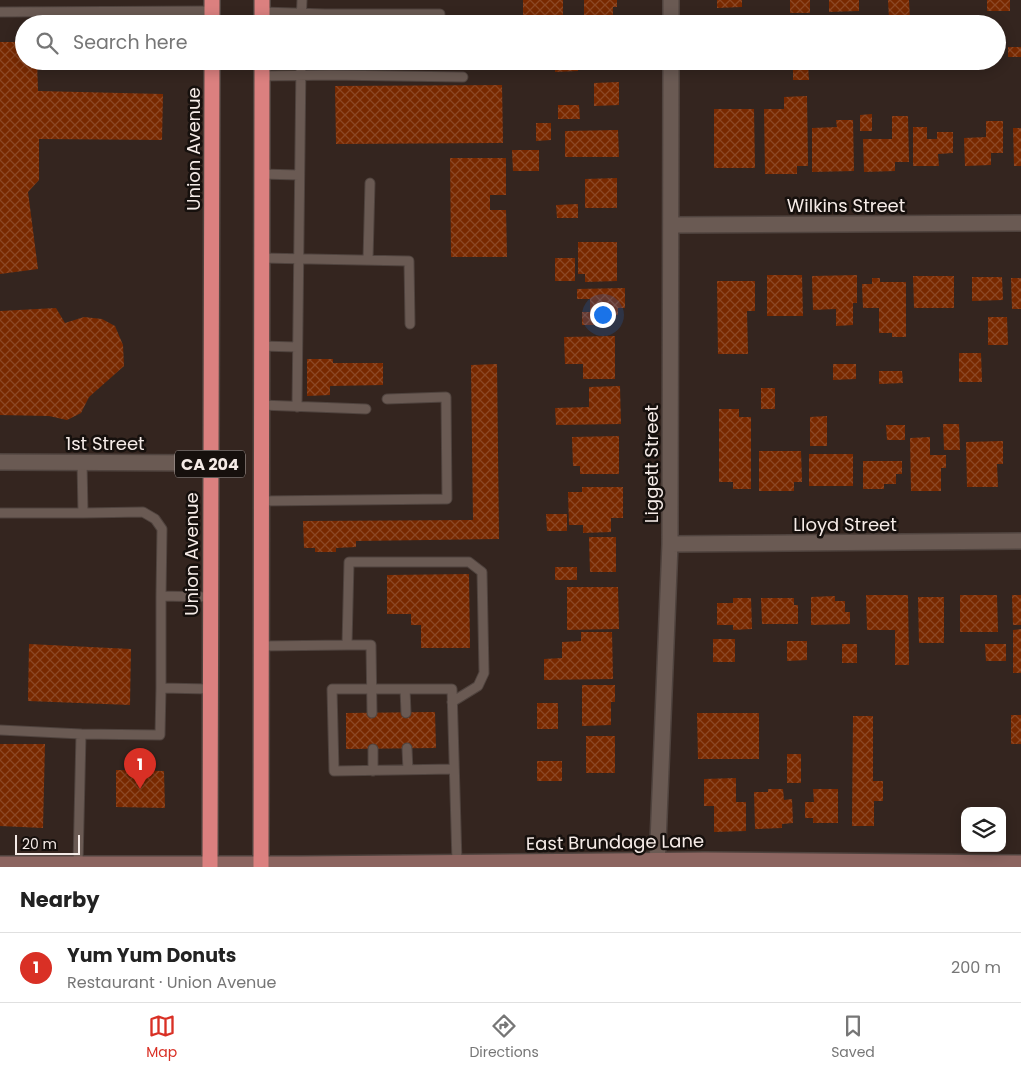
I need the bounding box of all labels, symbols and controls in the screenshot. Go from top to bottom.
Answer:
search box [15,15,1006,70]
icon: search [33,29,61,57]
text: Search here [73,29,187,56]
street label: Union Avenue [181,87,206,211]
street label: Wilkins Street [787,193,905,218]
your location [590,302,616,328]
street label: Liggett Street [639,405,664,523]
street label: 1st Street [65,431,145,456]
road number: CA 204 [175,450,245,478]
street label: Union Avenue [179,492,204,616]
street label: Lloyd Street [793,512,897,537]
pin: 1 [124,748,156,789]
map controls [961,807,1006,852]
button: layers [961,807,1006,852]
street label: East Brundage Lane [526,828,704,856]
scale bar [15,832,80,855]
text: 20 m [22,834,57,854]
text: Nearby [20,885,100,914]
text: Yum Yum Donuts [67,942,236,969]
text: 1 [33,956,39,979]
text: 200 m [951,956,1001,979]
text: Restaurant · Union Avenue [67,971,276,994]
tab: Map [146,1012,177,1063]
tab: Directions [469,1012,539,1063]
tab: Saved [831,1012,875,1063]

